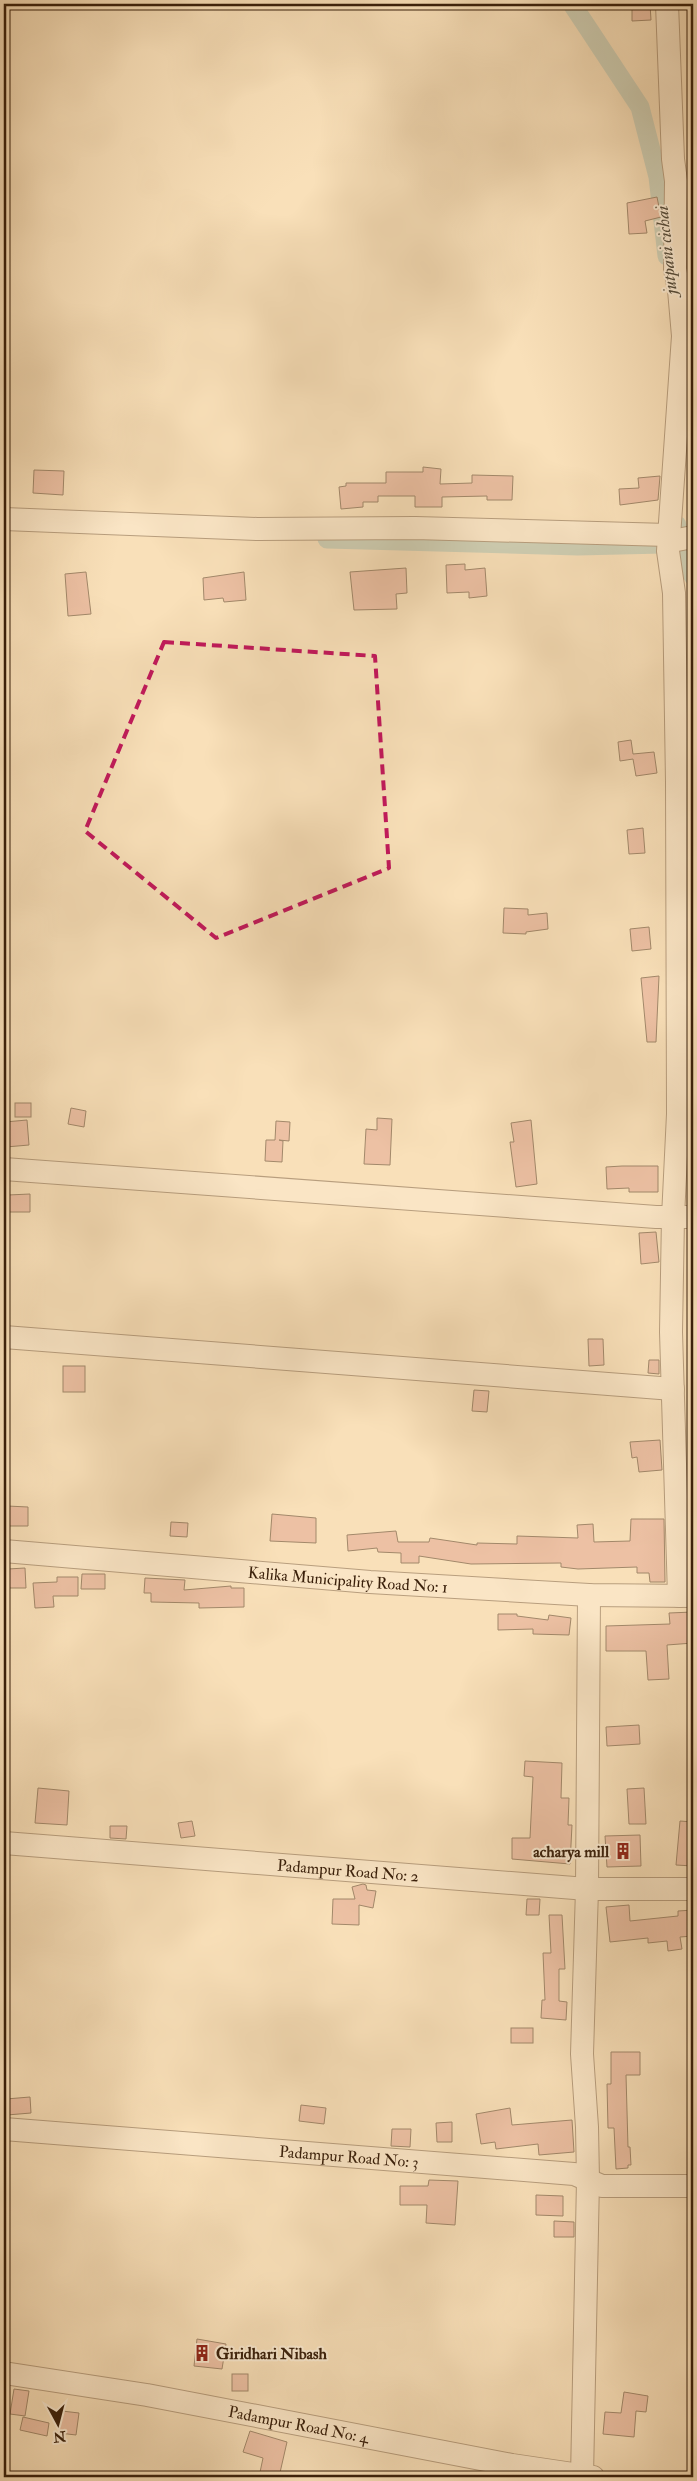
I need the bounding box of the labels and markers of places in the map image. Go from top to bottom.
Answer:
building icon: acharya mill [613,1841,633,1861]
place label: acharya mill [533,1842,610,1863]
building icon: Giridhari Nibash [192,2343,212,2363]
place label: Giridhari Nibash [216,2344,328,2364]

